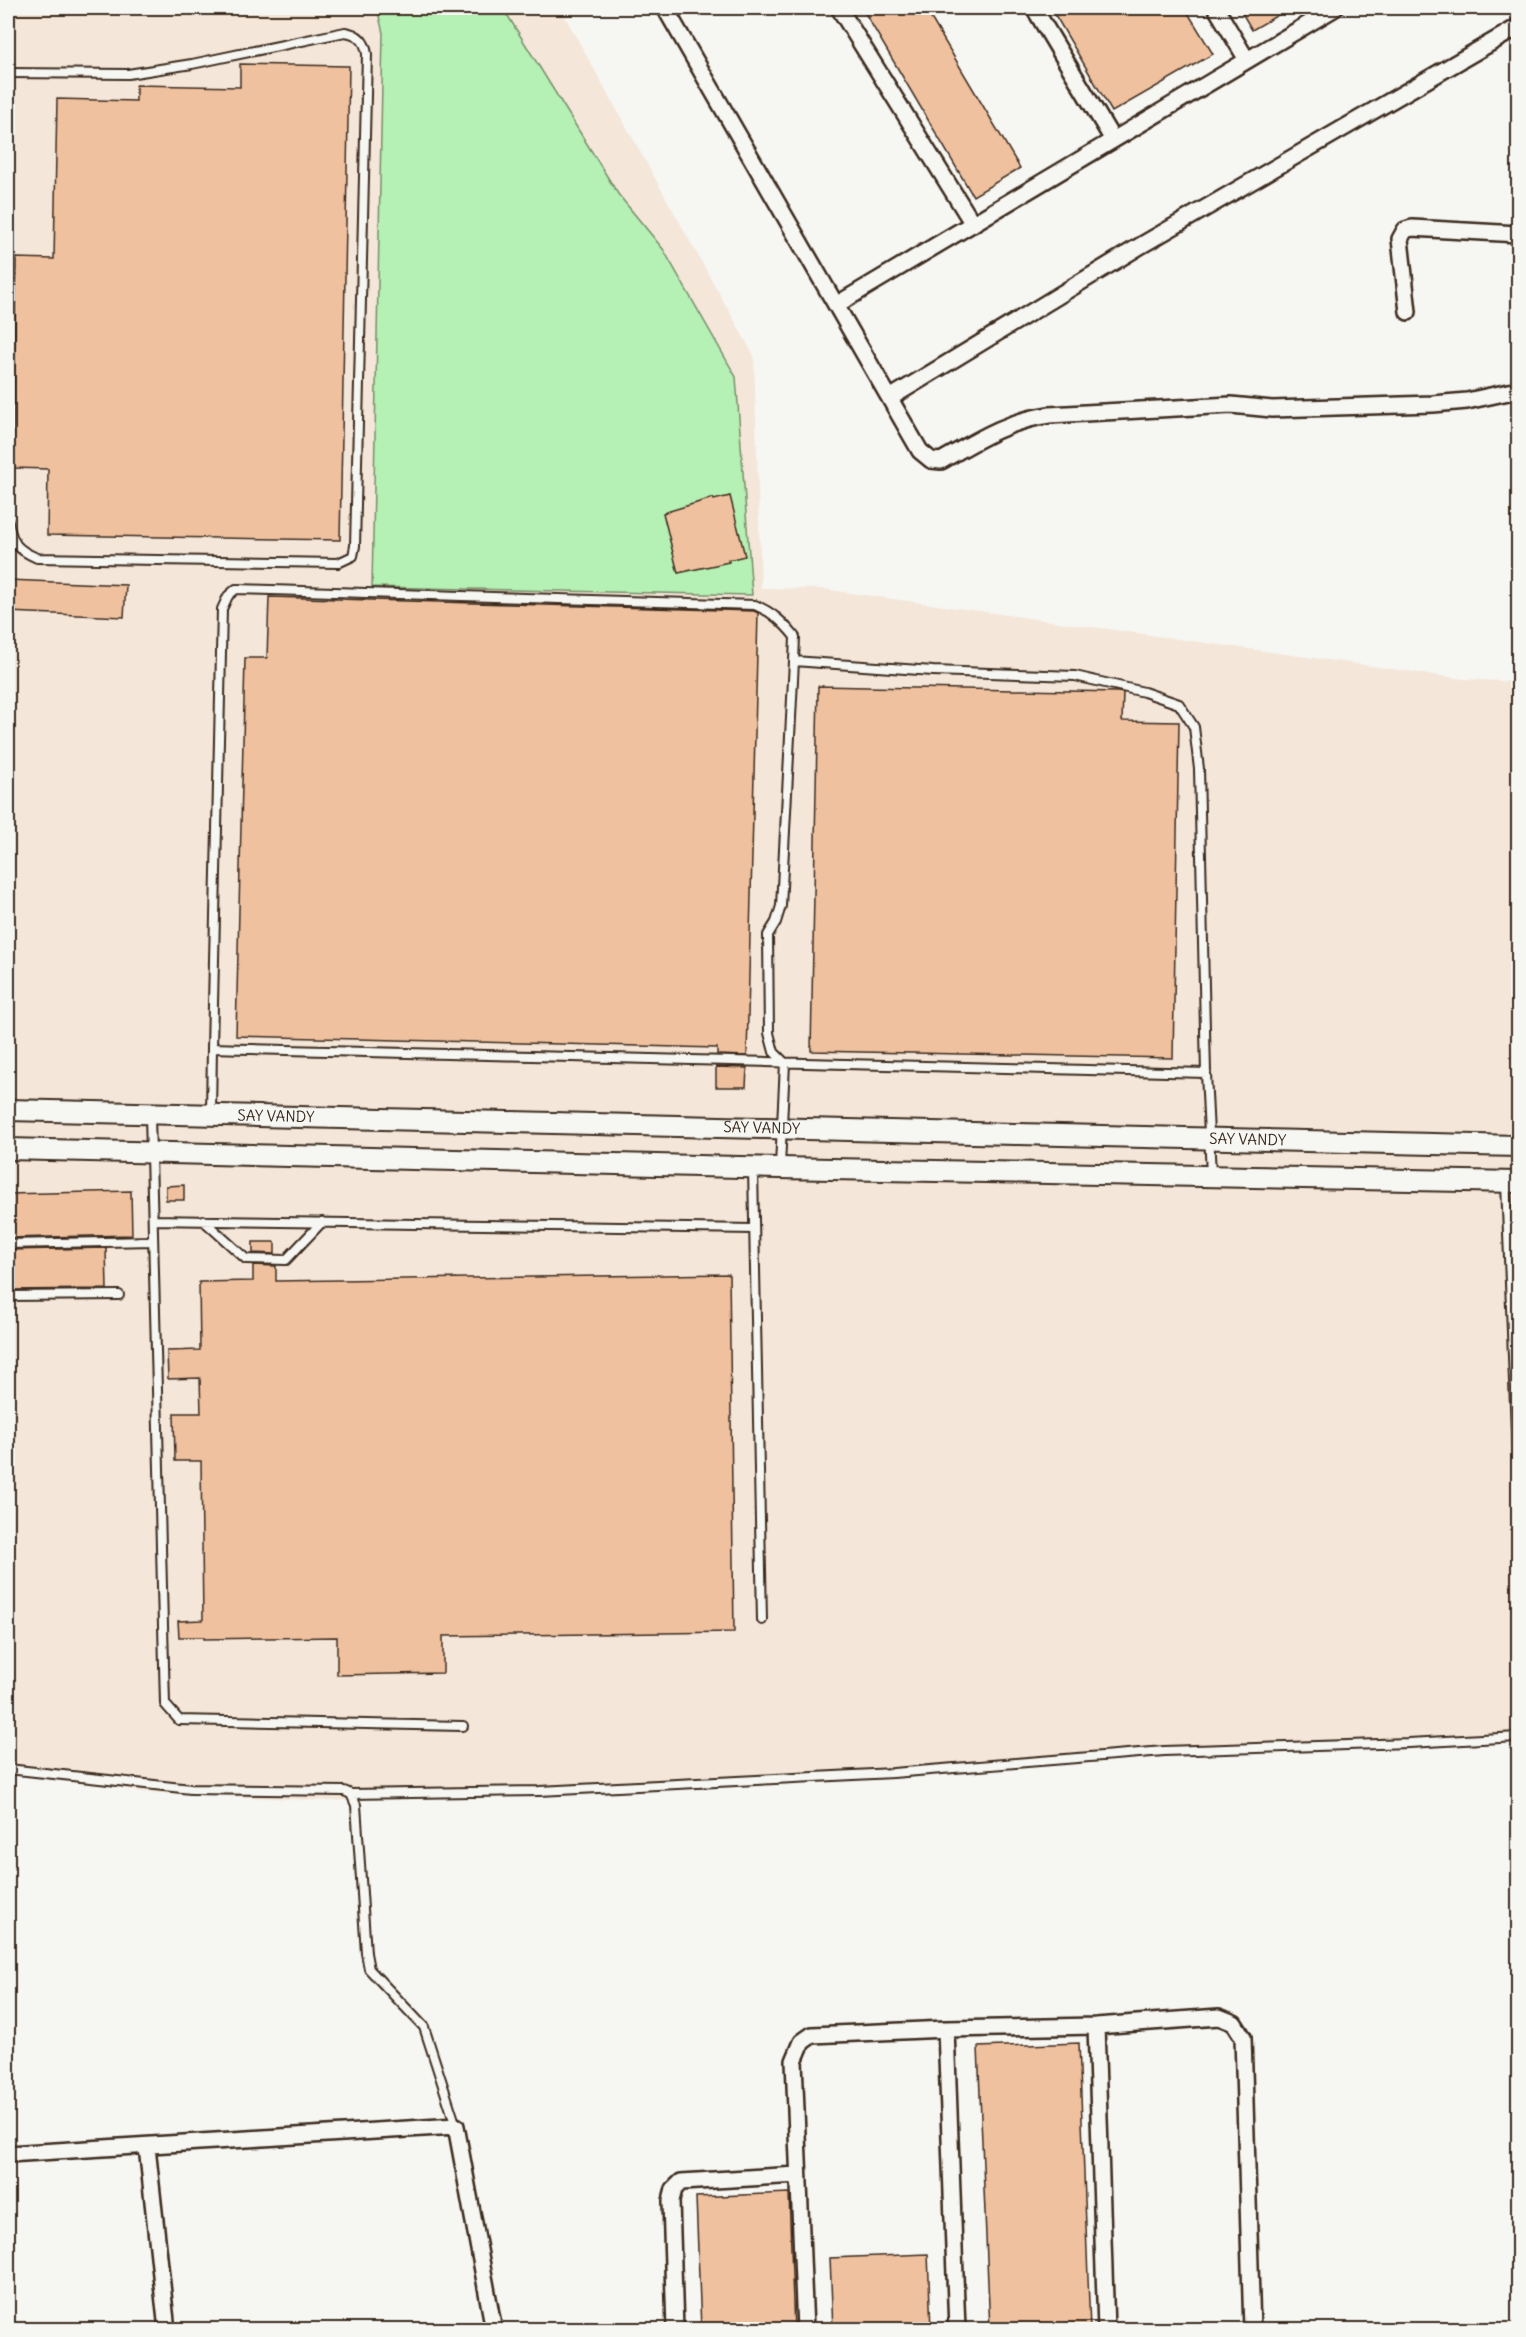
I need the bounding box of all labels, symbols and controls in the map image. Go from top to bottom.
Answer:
street label: SAY VANDY [237,1105,315,1126]
street label: SAY VANDY [723,1117,801,1138]
street label: SAY VANDY [1209,1129,1287,1149]

